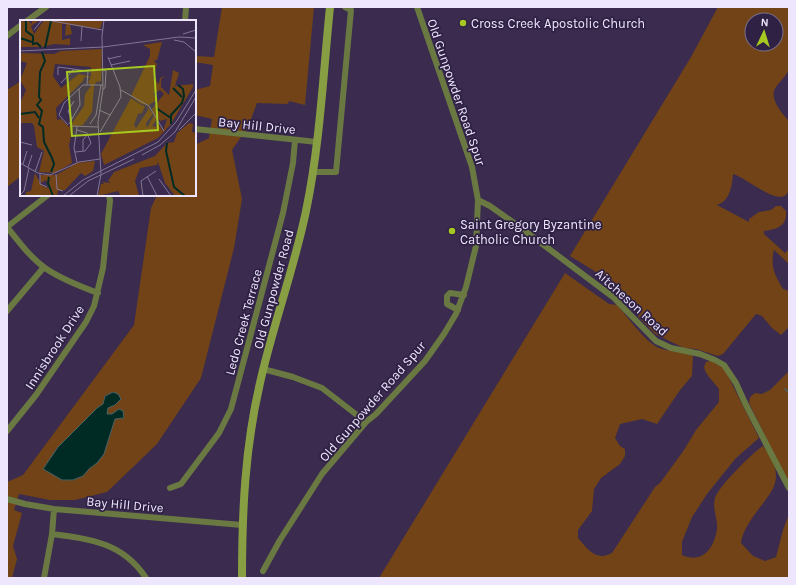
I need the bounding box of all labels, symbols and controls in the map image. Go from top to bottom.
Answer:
north arrow [744,12,784,52]
place label: Cross Creek Apostolic Church [471,16,645,31]
text: N [760,16,769,29]
street label: Old Gunpowder Road Spur [424,17,489,168]
marker: Cross Creek Apostolic Church [458,18,468,28]
inset map [20,20,196,196]
street label: Bay Hill Drive [218,114,297,137]
place label: Saint Gregory Byzantine Catholic Church [460,217,602,247]
marker: Saint Gregory Byzantine Catholic Church [447,226,457,236]
street label: Old Gunpowder Road [250,228,297,351]
street label: Aitcheson Road [592,266,671,339]
street label: Ledo Creek Terrace [222,267,265,377]
street label: Innisbrook Drive [22,302,87,392]
street label: Old Gunpowder Road Spur [316,338,429,464]
street label: Bay Hill Drive [86,494,165,515]

